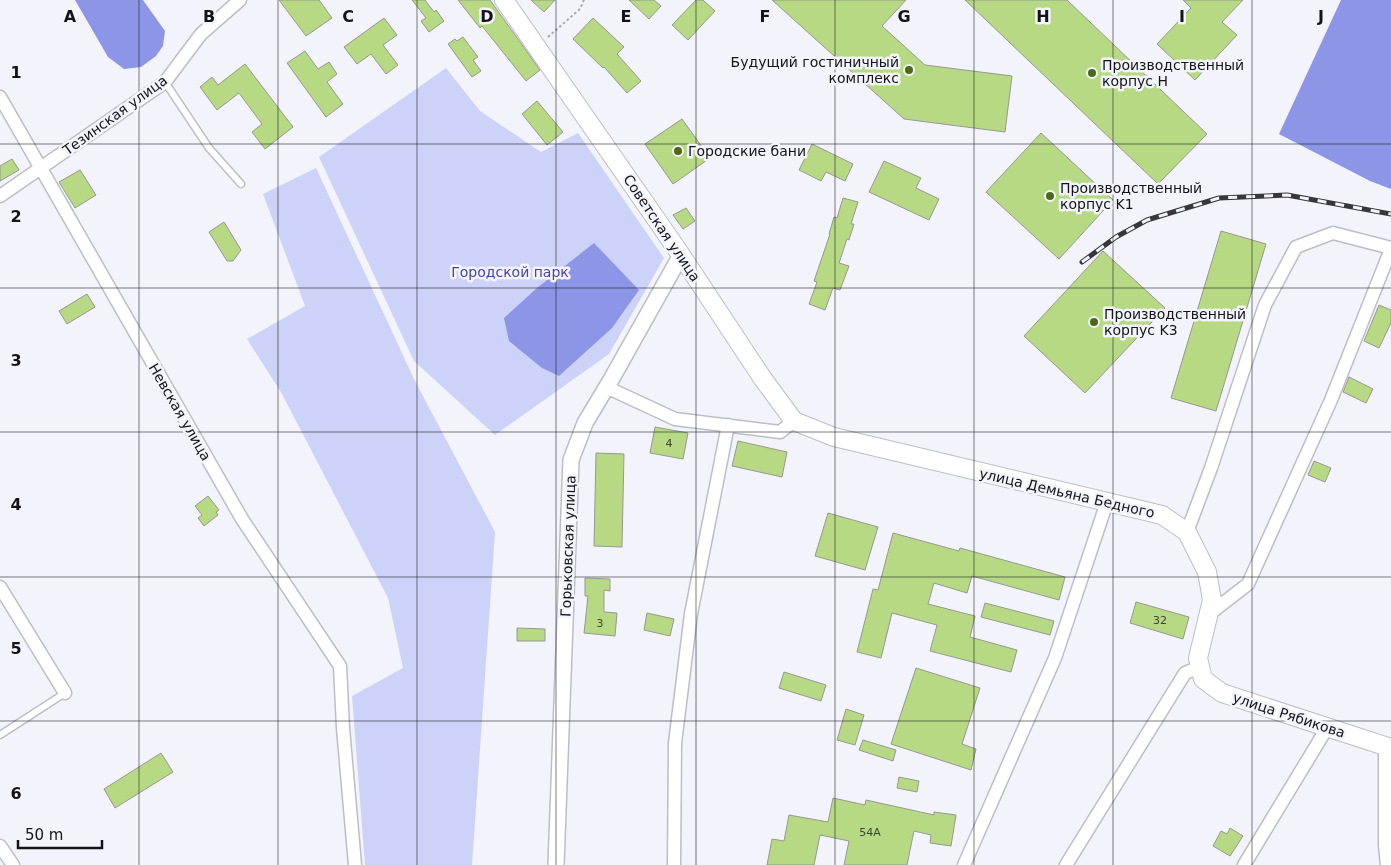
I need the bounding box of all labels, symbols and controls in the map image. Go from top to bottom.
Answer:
text: A [64,7,77,26]
text: B [203,7,215,26]
text: C [342,7,354,26]
text: D [480,7,494,26]
text: E [621,7,631,26]
text: F [760,7,770,26]
text: G [897,7,911,26]
text: H [1036,7,1050,26]
text: I [1179,7,1185,26]
text: J [1317,7,1324,26]
place label: Будущий гостиничный комплекс [731,54,899,86]
place label: Производственный корпус H [1102,57,1244,89]
text: 1 [10,63,22,82]
marker: Будущий гостиничный комплекс [903,64,915,76]
marker: Производственный корпус H [1086,67,1098,79]
street label: Тезинская улица [59,72,170,159]
place label: Городские бани [688,143,806,159]
marker: Городские бани [672,145,684,157]
street label: Советская улица [620,172,704,284]
place label: Производственный корпус K1 [1060,180,1202,212]
marker: Производственный корпус K1 [1044,190,1056,202]
text: 2 [10,207,22,226]
park label: Городской парк [451,264,569,280]
place label: Производственный корпус K3 [1104,306,1246,338]
marker: Производственный корпус K3 [1088,316,1100,328]
text: 3 [10,351,22,370]
street label: Невская улица [146,361,214,463]
house number: 4 [666,437,673,450]
street label: улица Демьяна Бедного [978,465,1156,521]
street label: Горьковская улица [558,475,578,617]
text: 4 [10,495,22,514]
house number: 32 [1153,614,1167,627]
house number: 3 [597,617,604,630]
text: 5 [10,639,22,658]
street label: улица Рябикова [1231,689,1347,741]
text: 6 [10,784,22,803]
scale bar [18,818,101,850]
text: 50 m [25,826,63,844]
house number: 54А [859,826,881,839]

